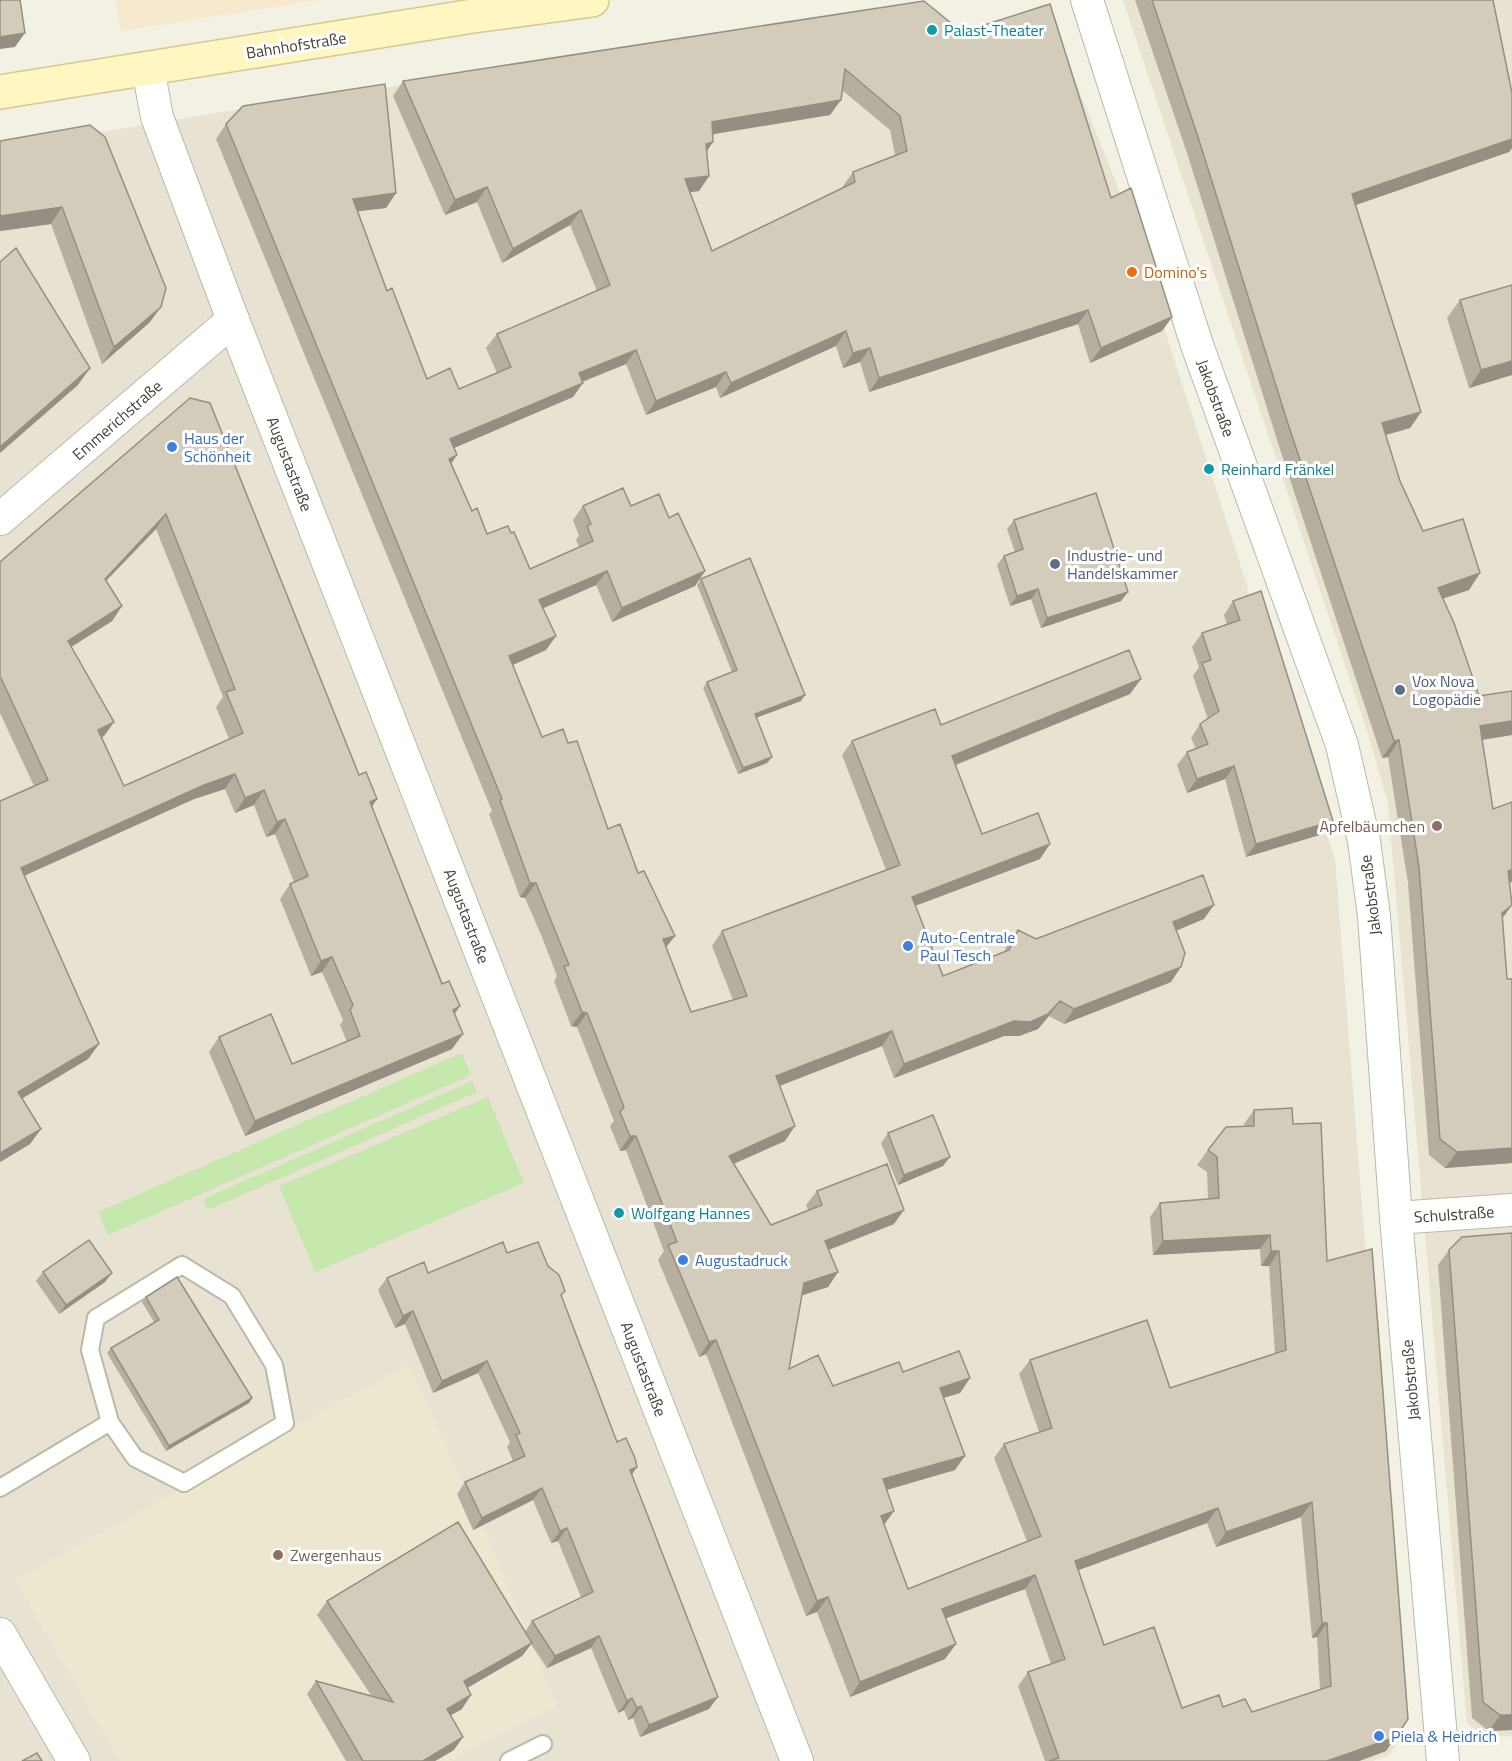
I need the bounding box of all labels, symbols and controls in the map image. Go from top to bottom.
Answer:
place label: Palast-Theater [944,18,1045,42]
marker: Palast-Theater [925,23,939,37]
street label: Bahnhofstraße [244,25,348,65]
place label: Domino's [1144,260,1207,284]
marker: Domino's [1125,265,1139,279]
street label: Jakobstraße [1191,356,1241,440]
street label: Emmerichstraße [67,374,167,466]
street label: Augustastraße [261,413,319,515]
place label: Haus der Schönheit [184,426,251,468]
marker: Haus der Schönheit [165,440,179,454]
place label: Reinhard Fränkel [1221,457,1334,481]
marker: Reinhard Fränkel [1202,462,1216,476]
place label: Industrie- und Handelskammer [1067,543,1179,585]
marker: Industrie- und Handelskammer [1048,557,1062,571]
place label: Vox Nova Logopädie [1412,669,1481,711]
marker: Vox Nova Logopädie [1393,683,1407,697]
place label: Apfelbäumchen [1320,814,1425,838]
marker: Apfelbäumchen [1430,819,1444,833]
street label: Jakobstraße [1353,853,1387,937]
street label: Augustastraße [438,865,496,967]
place label: Auto-Centrale Paul Tesch [920,925,1015,967]
marker: Auto-Centrale Paul Tesch [901,939,915,953]
street label: Schulstraße [1413,1199,1495,1229]
place label: Wolfgang Hannes [631,1201,750,1225]
marker: Wolfgang Hannes [612,1206,626,1220]
place label: Augustadruck [695,1248,788,1272]
marker: Augustadruck [676,1253,690,1267]
street label: Augustastraße [615,1318,673,1420]
street label: Jakobstraße [1395,1339,1425,1421]
place label: Zwergenhaus [290,1543,381,1567]
marker: Zwergenhaus [271,1548,285,1562]
place label: Piela & Heidrich [1391,1724,1497,1748]
marker: Piela & Heidrich [1372,1729,1386,1743]

